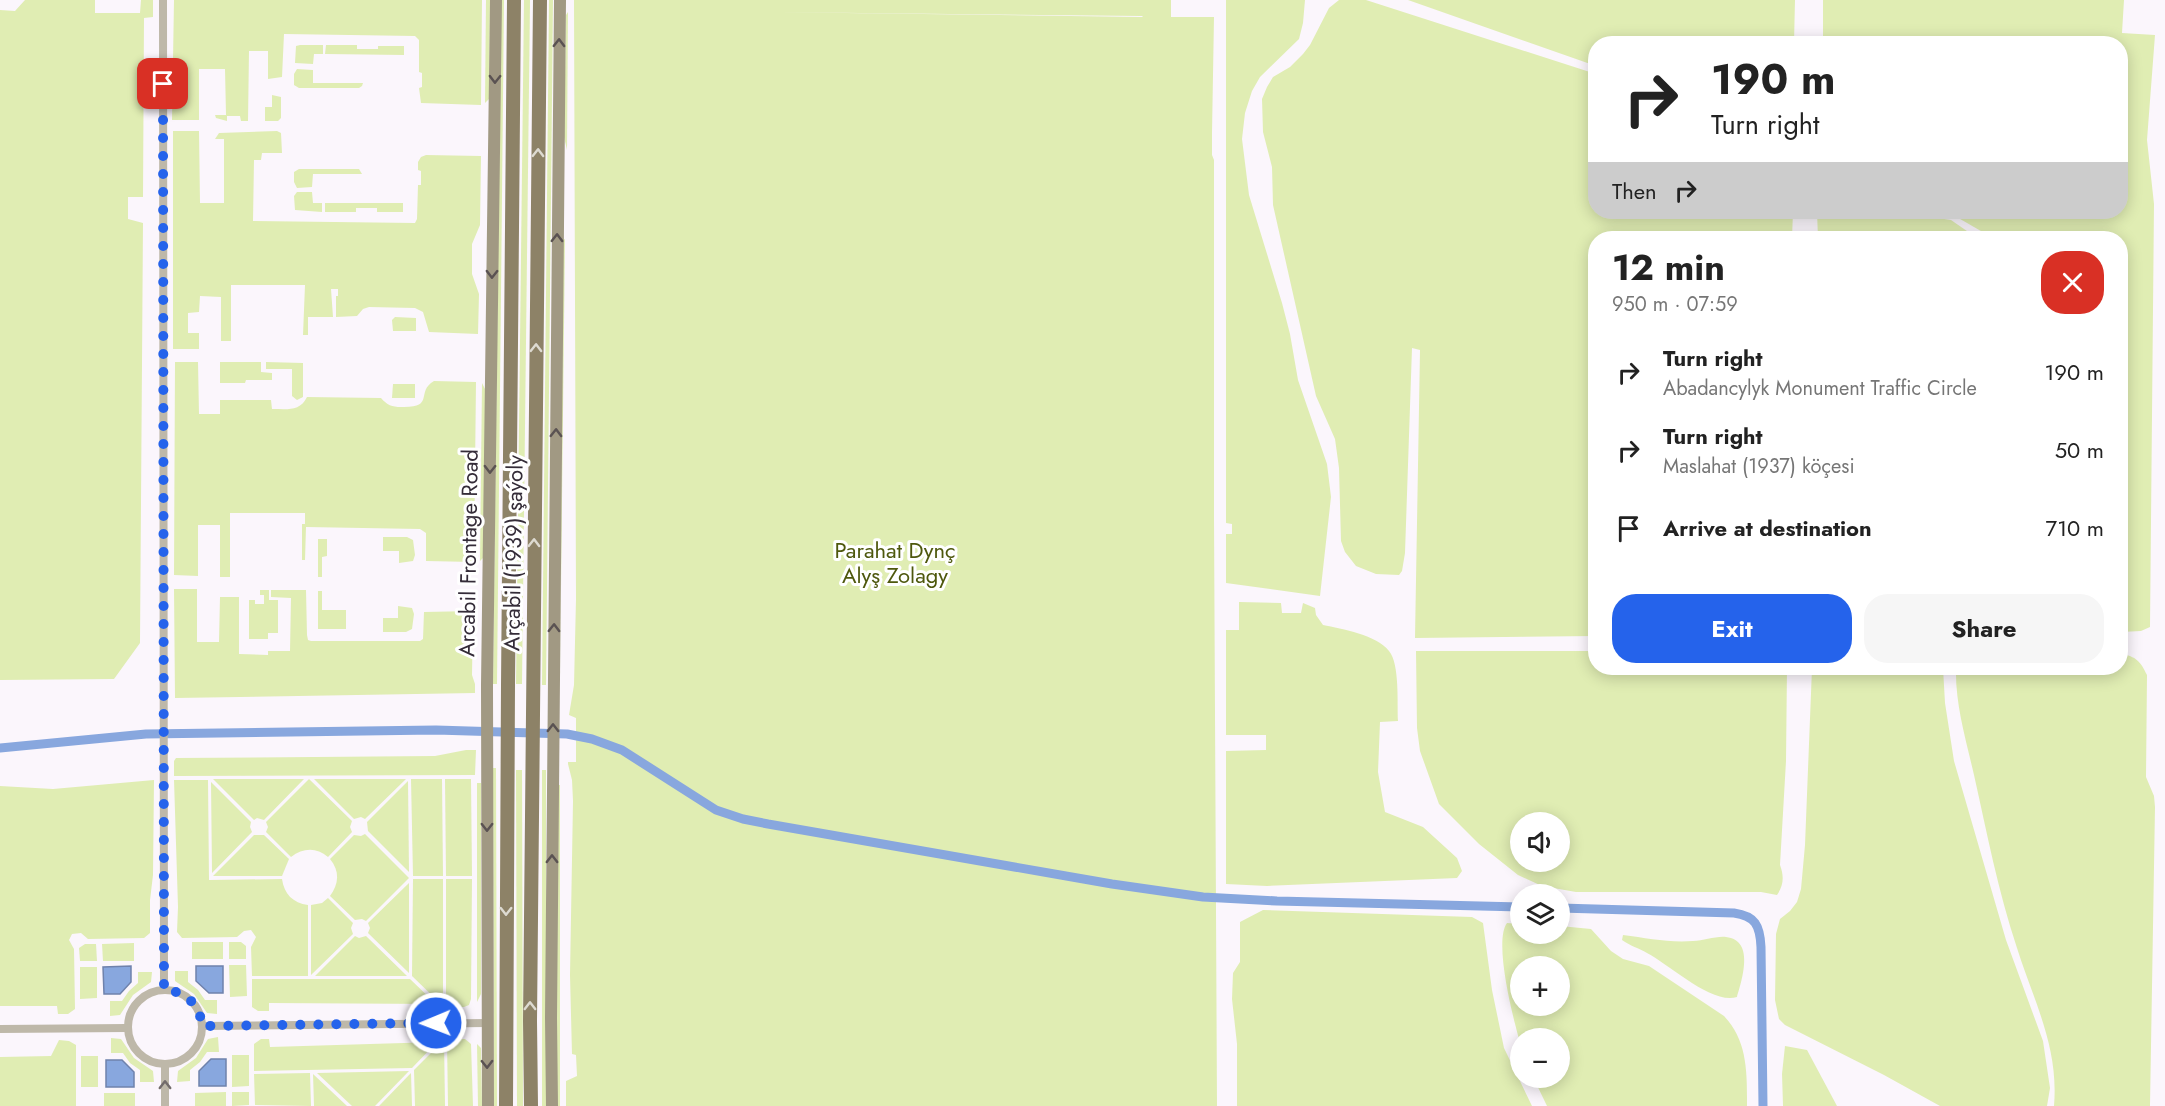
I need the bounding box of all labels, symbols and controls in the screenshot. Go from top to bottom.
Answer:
one-way arrow [553,38,565,47]
text: 190 m [1711,49,1835,110]
pin [137,58,188,109]
icon: right [1612,60,1690,138]
icon: arrive [146,67,179,100]
one-way arrow [489,75,501,84]
text: Turn right [1711,105,1819,144]
one-way arrow [532,149,545,158]
icon: right [1669,174,1702,207]
text: Then [1612,175,1657,207]
one-way arrow [551,233,563,242]
text: 12 min [1612,241,1725,293]
button: close [2041,251,2104,314]
one-way arrow [486,270,498,279]
text: 950 m · 07:59 [1612,290,1738,319]
text: Turn right [1663,342,1763,374]
one-way arrow [530,344,542,353]
icon: right [1612,356,1645,389]
text: 190 m [2044,356,2104,388]
text: Abadancylyk Monument Traffic Circle [1663,374,1977,403]
text: Turn right [1663,420,1763,452]
one-way arrow [549,428,562,437]
icon: right [1612,434,1645,467]
text: 50 m [2055,434,2104,466]
street label: Arcabil Frontage Road [450,449,486,657]
text: Maslahat (1937) köçesi [1663,452,1855,481]
street label: Arçabil (1939) şaýoly [495,454,531,651]
one-way arrow [484,465,496,474]
icon: arrive [1612,512,1645,545]
text: Arrive at destination [1663,512,1872,544]
text: 710 m [2046,512,2104,544]
park label: Parahat Dynç Alyş Zolagy [834,534,956,591]
one-way arrow [528,539,540,548]
button: Exit [1612,594,1852,663]
button: Share [1864,594,2104,663]
one-way arrow [548,623,560,632]
one-way arrow [547,723,559,732]
map controls [1510,812,1570,1088]
button: sound [1510,812,1570,872]
one-way arrow [481,822,493,831]
one-way arrow [546,854,558,863]
button: layers [1510,884,1570,944]
one-way arrow [500,907,512,916]
button: + [1510,956,1570,1016]
position arrow [404,991,468,1055]
one-way arrow [524,1001,536,1010]
button: − [1510,1028,1570,1088]
one-way arrow [481,1059,493,1068]
one-way arrow [159,1081,171,1090]

